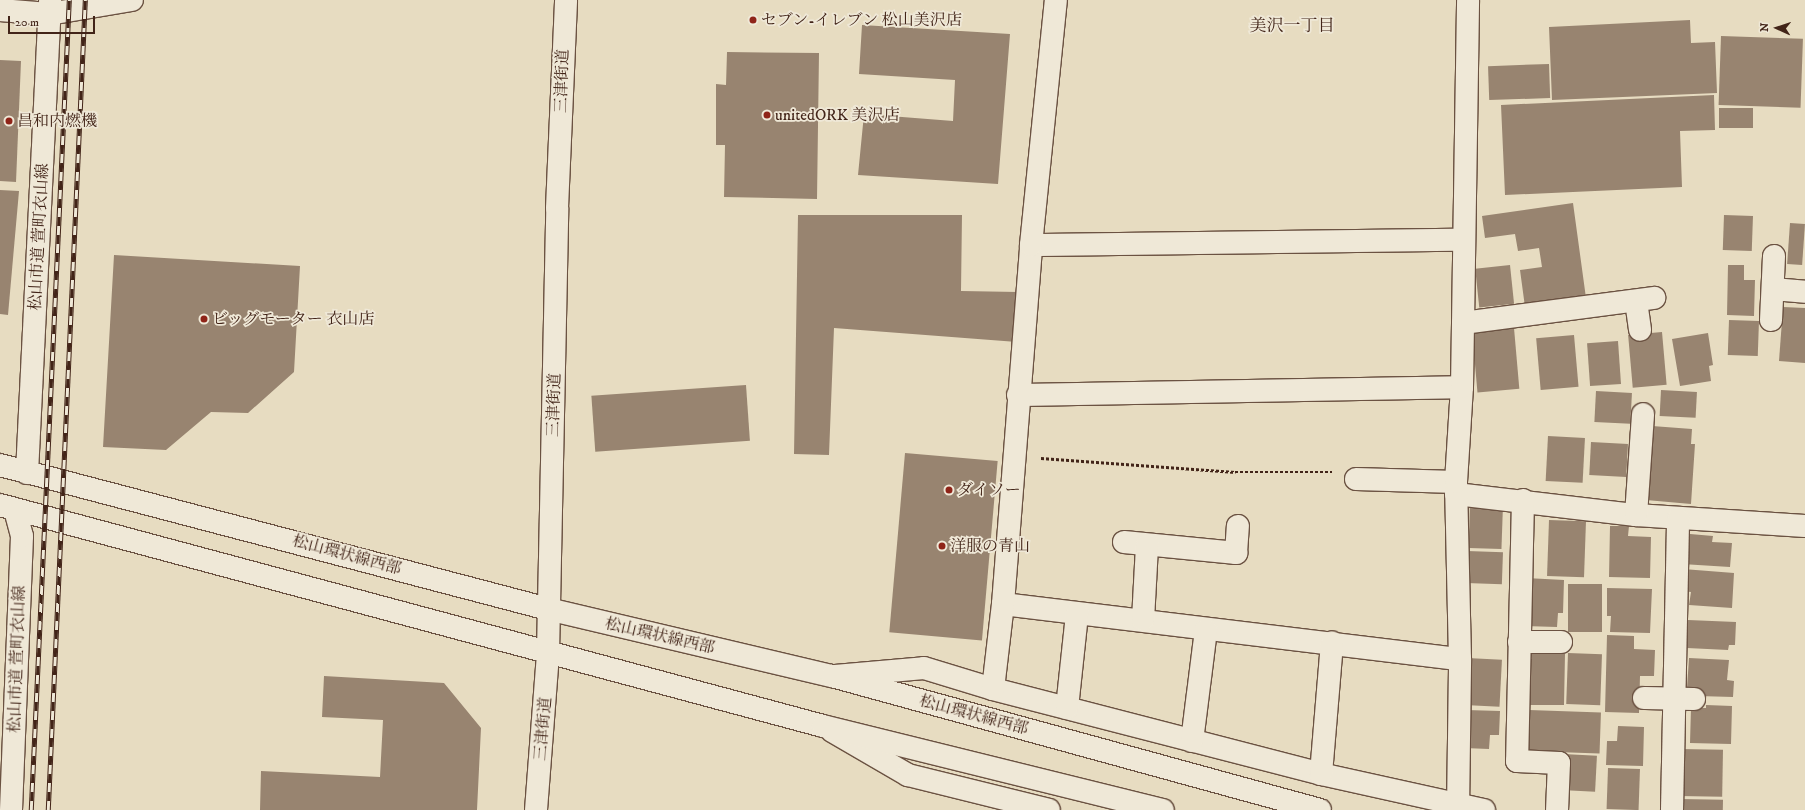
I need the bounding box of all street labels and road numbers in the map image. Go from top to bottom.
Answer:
street label: 三津街道 [551,49,573,113]
street label: 松山市道 萱町衣山線 [26,163,52,311]
street label: 三津街道 [543,373,565,437]
street label: 松山環状線西部 [290,531,404,579]
street label: 松山市道 萱町衣山線 [5,585,29,733]
street label: 松山環状線西部 [603,614,717,658]
street label: 松山環状線西部 [917,691,1031,739]
street label: 三津街道 [531,696,555,762]

